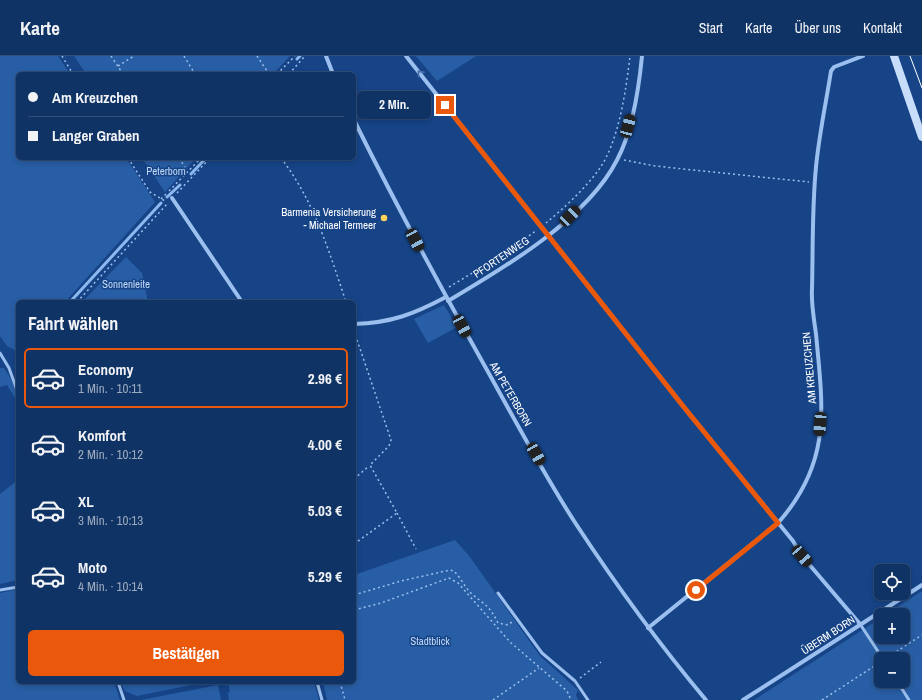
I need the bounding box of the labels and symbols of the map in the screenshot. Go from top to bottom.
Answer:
one-way arrow [417,70,424,77]
callout: 2 Min. [357,91,431,119]
route end [436,96,454,114]
car [619,113,637,139]
park label: Peterborn [146,164,186,178]
car [557,203,583,229]
place label: Barmenia Versicherung - Michael Termeer [281,205,376,232]
marker: Barmenia Versicherung - Michael Termeer [379,213,389,223]
car [404,227,426,253]
street label: PFORTENWEG [470,233,532,281]
park label: Sonnenleite [102,277,150,291]
car [451,313,473,339]
street label: AM KREUZCHEN [799,331,819,406]
street label: AM PETERBORN [486,358,535,429]
car [813,412,827,436]
car [525,441,547,467]
car [790,543,814,569]
route start [687,581,705,599]
street label: ÜBERM BORN [799,612,857,658]
park label: Stadtblick [410,634,450,648]

